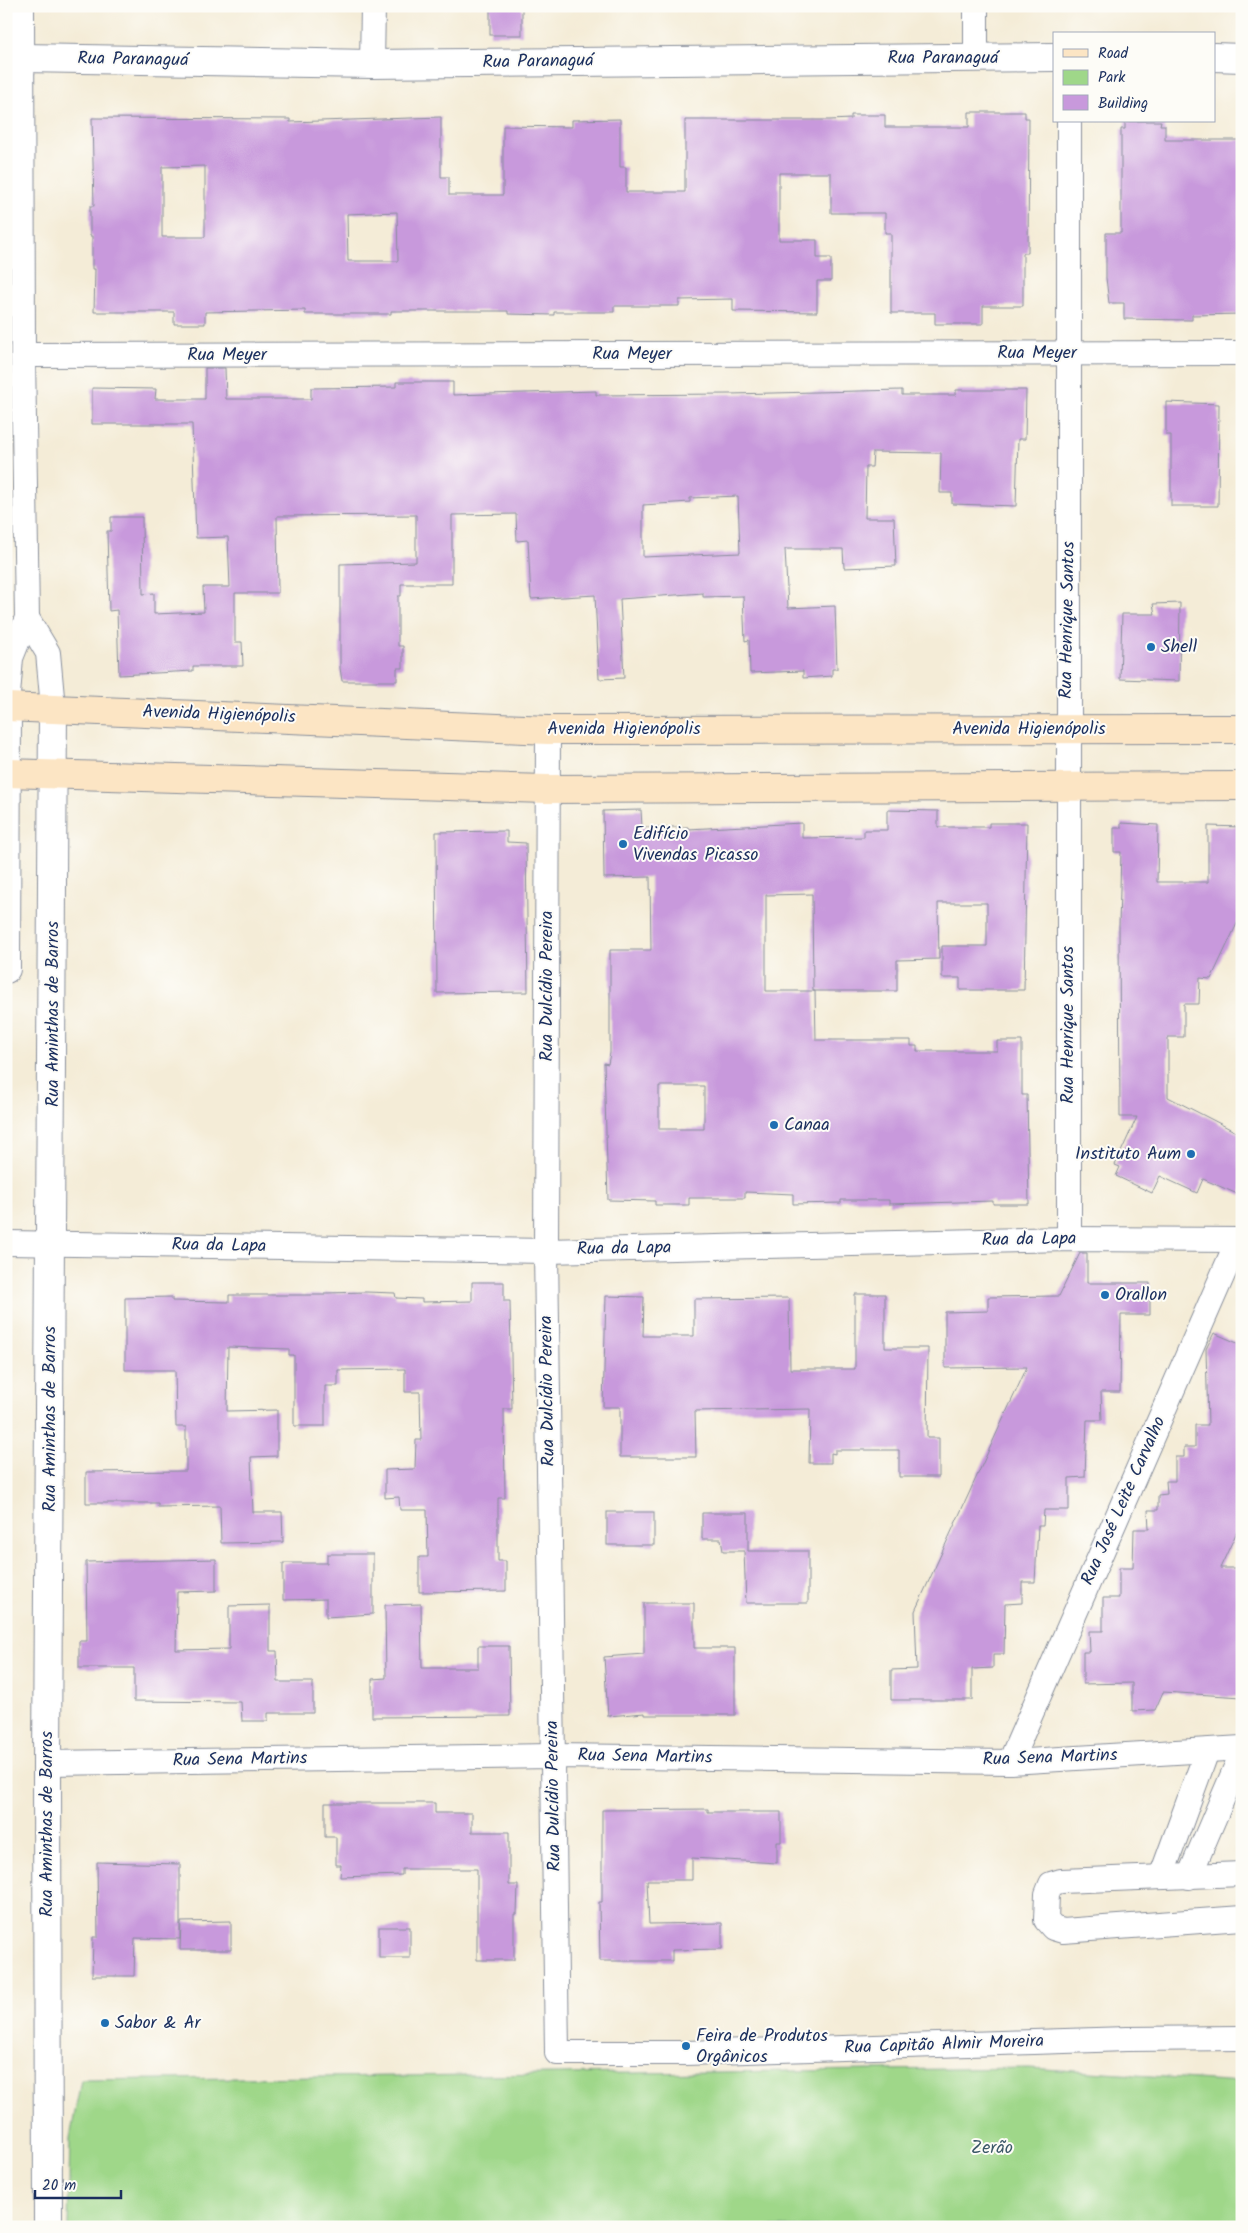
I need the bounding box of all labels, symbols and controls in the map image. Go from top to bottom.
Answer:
legend [1053,32,1216,122]
text: Road [1098,42,1129,66]
street label: Rua Paranaguá [887,44,1000,73]
street label: Rua Paranaguá [77,45,190,75]
street label: Rua Paranaguá [482,47,595,77]
text: Park [1098,66,1126,90]
text: Building [1098,92,1148,116]
street label: Rua Meyer [997,339,1078,368]
street label: Rua Meyer [592,340,673,369]
street label: Rua Meyer [187,341,268,370]
street label: Rua Henrique Santos [1052,541,1084,699]
place label: Shell [1161,633,1198,662]
marker: Shell [1145,641,1157,653]
street label: Avenida Higienópolis [142,698,296,732]
street label: Avenida Higienópolis [547,715,701,744]
street label: Avenida Higienópolis [952,715,1106,744]
place label: Edifício Vivendas Picasso [633,820,758,870]
marker: Edifício Vivendas Picasso [617,838,629,850]
street label: Rua Dulcídio Pereira [533,910,562,1062]
street label: Rua Aminthas de Barros [39,921,68,1107]
street label: Rua Henrique Santos [1054,946,1083,1104]
place label: Canaa [784,1111,830,1140]
marker: Canaa [768,1119,780,1131]
place label: Instituto Aum [1075,1140,1181,1169]
marker: Instituto Aum [1185,1148,1197,1160]
street label: Rua da Lapa [981,1225,1077,1255]
street label: Rua da Lapa [171,1231,267,1261]
street label: Rua da Lapa [576,1234,672,1264]
place label: Orallon [1115,1281,1167,1310]
marker: Orallon [1099,1289,1111,1301]
street label: Rua Dulcídio Pereira [532,1315,564,1467]
street label: Rua Aminthas de Barros [36,1326,65,1512]
street label: Rua José Leite Carvalho [1074,1412,1174,1590]
street label: Rua Dulcídio Pereira [538,1720,570,1872]
street label: Rua Aminthas de Barros [33,1731,62,1917]
street label: Rua Sena Martins [577,1741,713,1773]
street label: Rua Sena Martins [982,1741,1118,1775]
street label: Rua Sena Martins [172,1744,308,1776]
place label: Sabor & Ar [115,2009,202,2038]
marker: Sabor & Ar [99,2017,111,2029]
place label: Feira de Produtos Orgânicos [696,2022,828,2072]
street label: Rua Capitão Almir Moreira [844,2027,1044,2063]
marker: Feira de Produtos Orgânicos [680,2040,692,2052]
park label: Zerão [971,2134,1013,2163]
scale bar [35,2168,121,2200]
text: 20 m [42,2174,76,2198]

